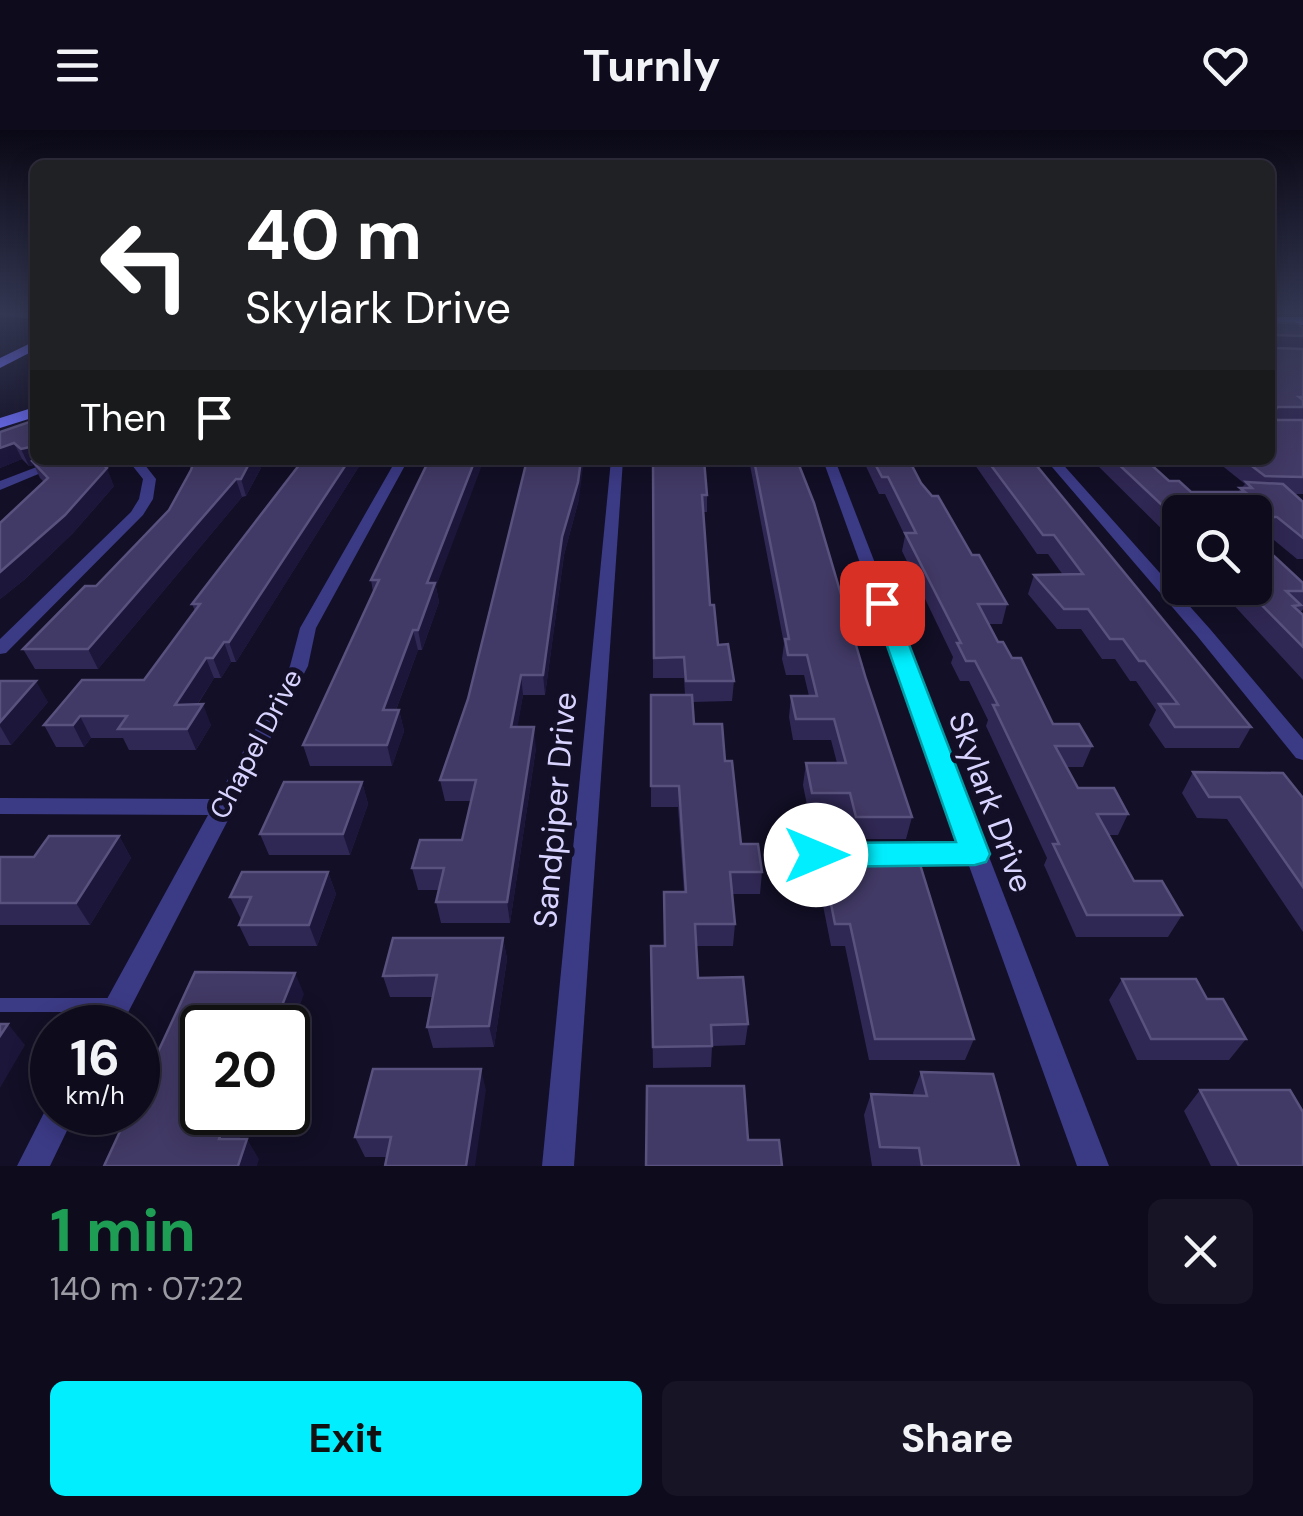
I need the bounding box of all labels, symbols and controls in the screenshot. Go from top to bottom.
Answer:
text: Turnly [583,36,720,95]
icon: menu [50,38,105,93]
icon: heart [1198,38,1253,93]
text: 40 m [245,190,422,281]
icon: left [80,200,210,330]
text: Skylark Drive [245,278,511,337]
icon: arrive [187,390,242,445]
text: Then [80,393,167,443]
map controls [1162,495,1272,605]
button: search [1162,495,1272,605]
pin [840,561,925,646]
icon: arrive [855,576,910,631]
street label: Chapel Drive [201,663,311,825]
street label: Sandpiper Drive [524,690,586,930]
street label: Skylark Drive [939,706,1043,898]
position arrow [764,803,868,907]
speed limit sign: 20 [180,1005,310,1135]
text: 16 [70,1025,120,1091]
text: km/h [65,1079,125,1112]
text: 1 min [50,1191,196,1270]
button: close [1148,1199,1253,1304]
text: 140 m · 07:22 [50,1268,244,1310]
button: Exit [50,1381,642,1496]
button: Share [662,1381,1253,1496]

